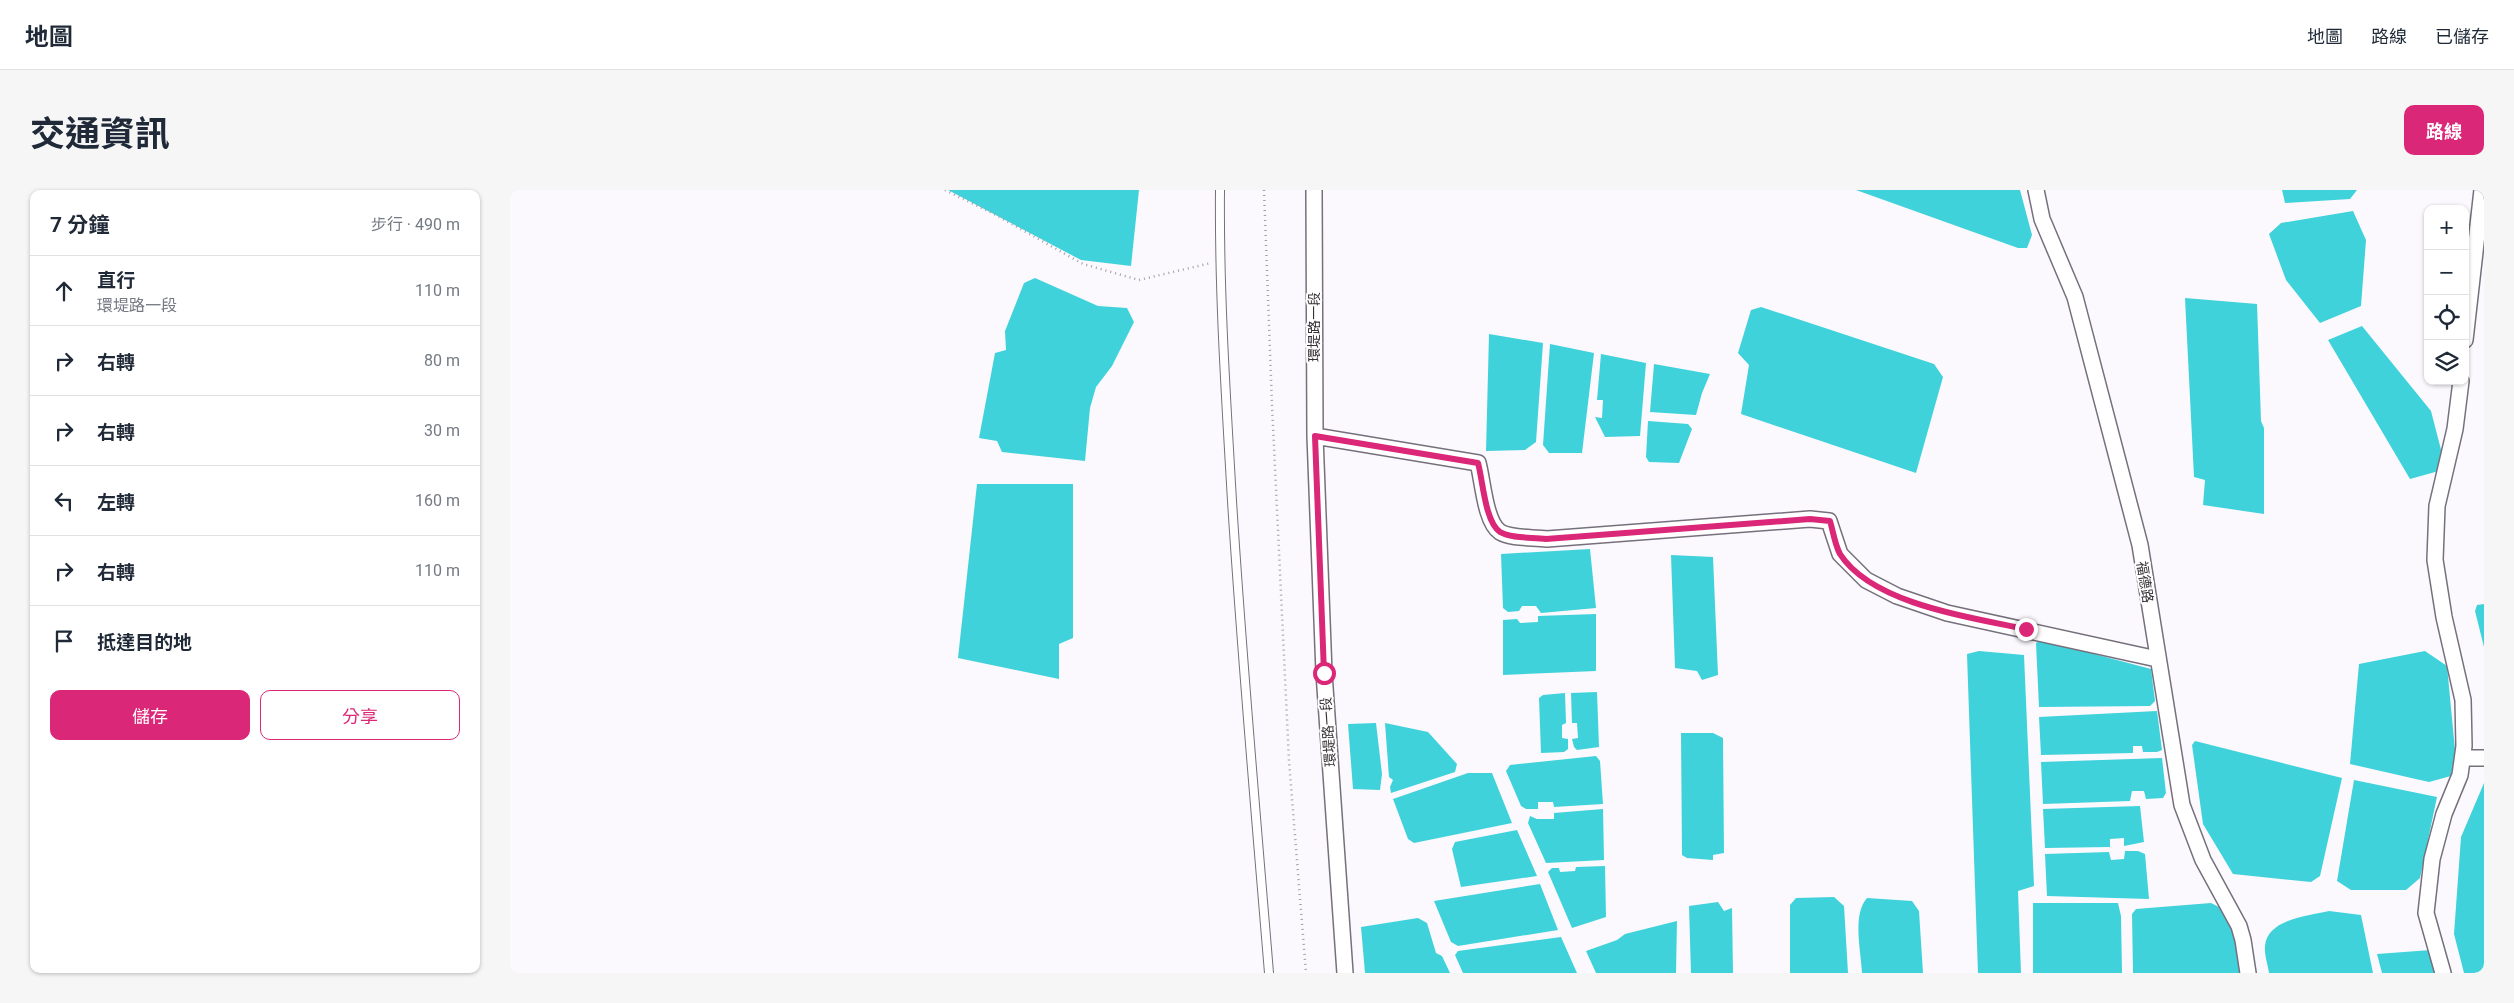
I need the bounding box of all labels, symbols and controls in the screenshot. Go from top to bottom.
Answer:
text: 地圖 [25,23,73,51]
text: 地圖 [2307,26,2343,47]
text: 路線 [2371,26,2407,47]
text: 已儲存 [2435,26,2489,47]
button: 路線 [2404,105,2484,155]
text: 交通資訊 [30,114,170,155]
map controls [2424,205,2469,385]
button: + [2424,205,2469,250]
text: 7 分鐘 [50,213,109,237]
text: 步行 · 490 m [371,215,460,234]
button: − [2424,250,2469,295]
text: 直行 [97,269,135,292]
icon: ahead [50,277,78,305]
text: 110 m [415,281,460,300]
street label: 環堤路一段 [1306,292,1322,362]
button: locate [2424,295,2469,340]
text: 環堤路一段 [97,296,177,315]
button: layers [2424,340,2469,385]
icon: right [50,347,78,375]
text: 右轉 [97,351,135,374]
text: 80 m [424,351,460,370]
icon: right [50,417,78,445]
text: 右轉 [97,421,135,444]
text: 30 m [424,421,460,440]
icon: left [50,487,78,515]
text: 左轉 [97,491,135,514]
text: 160 m [415,491,460,510]
icon: right [50,557,78,585]
street label: 福德路 [2134,560,2156,604]
text: 右轉 [97,561,135,584]
text: 110 m [415,561,460,580]
route end [2015,618,2038,641]
icon: arrive [50,627,78,655]
text: 抵達目的地 [97,631,192,654]
route start [1313,662,1336,685]
button: 儲存 [50,690,250,740]
button: 分享 [260,690,460,740]
street label: 環堤路一段 [1318,697,1338,767]

